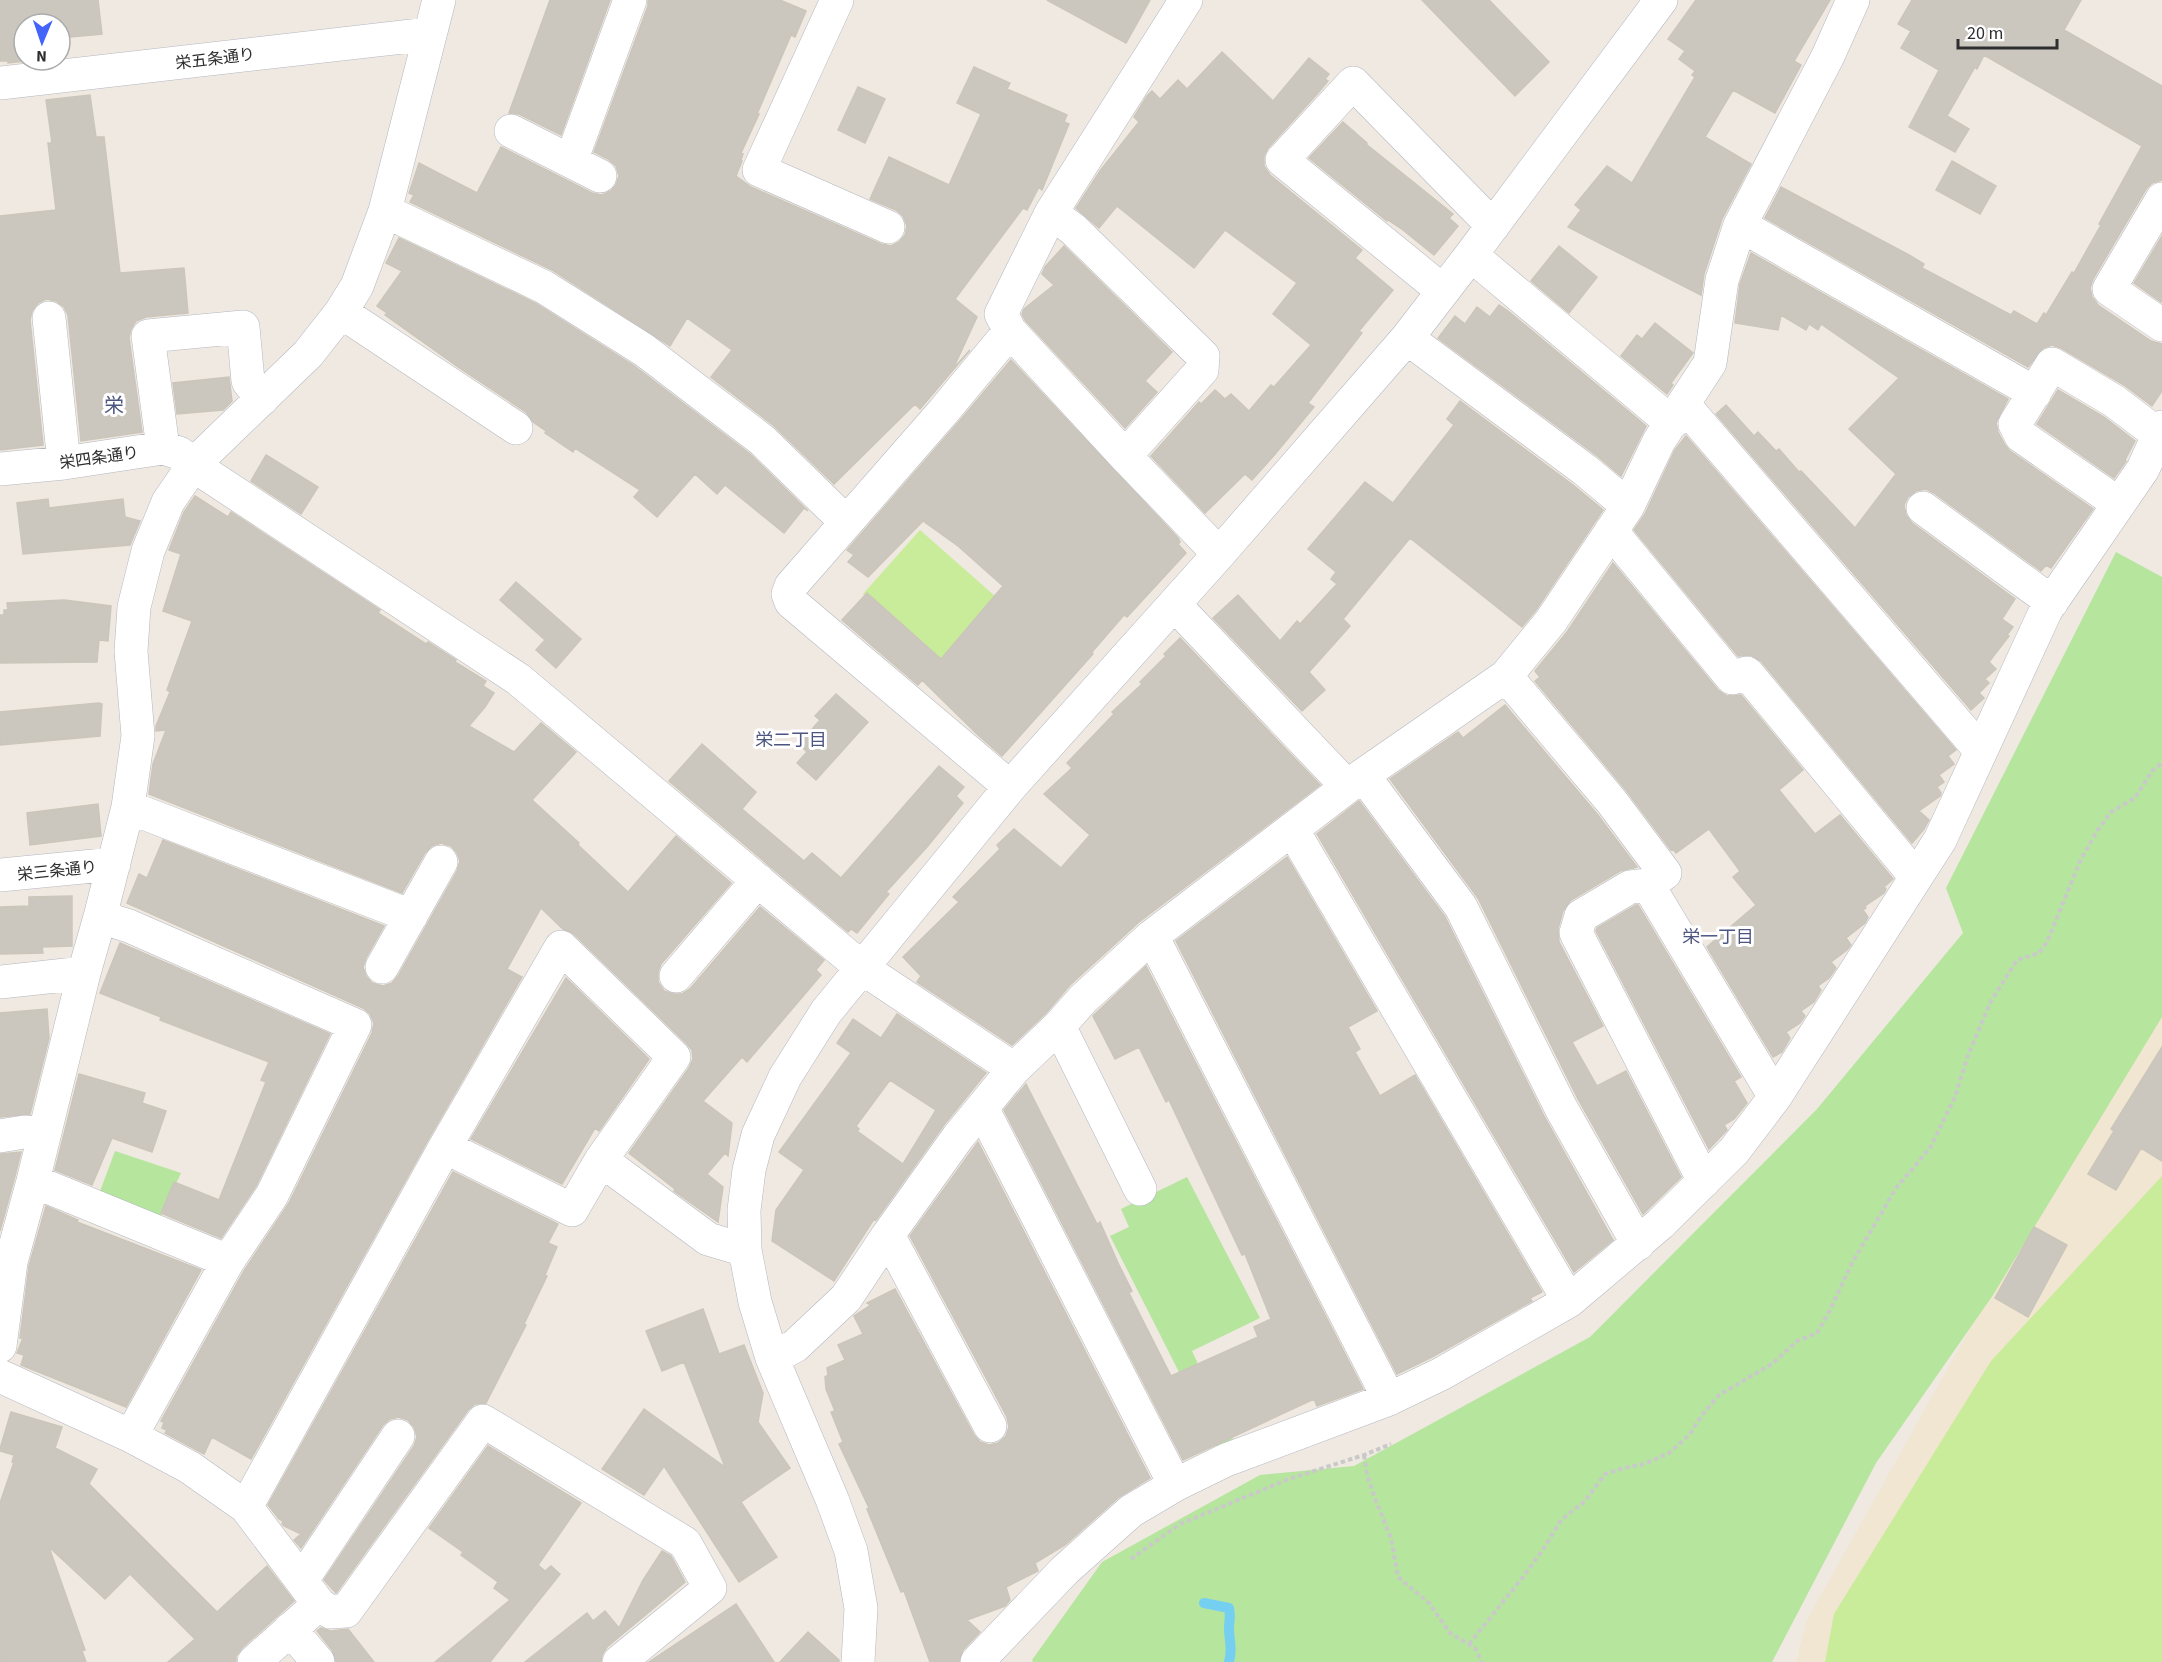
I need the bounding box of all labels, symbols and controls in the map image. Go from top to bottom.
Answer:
north arrow [12,12,72,72]
scale bar [1958,12,2057,50]
text: 20 m [1967,21,2003,46]
street label: 栄五条通り [174,43,256,75]
text: N [36,45,47,67]
district label: 栄 [104,392,124,420]
street label: 栄四条通り [58,442,140,474]
district label: 栄二丁目 [755,728,827,753]
street label: 栄三条通り [16,856,98,886]
district label: 栄一丁目 [1682,925,1754,950]

